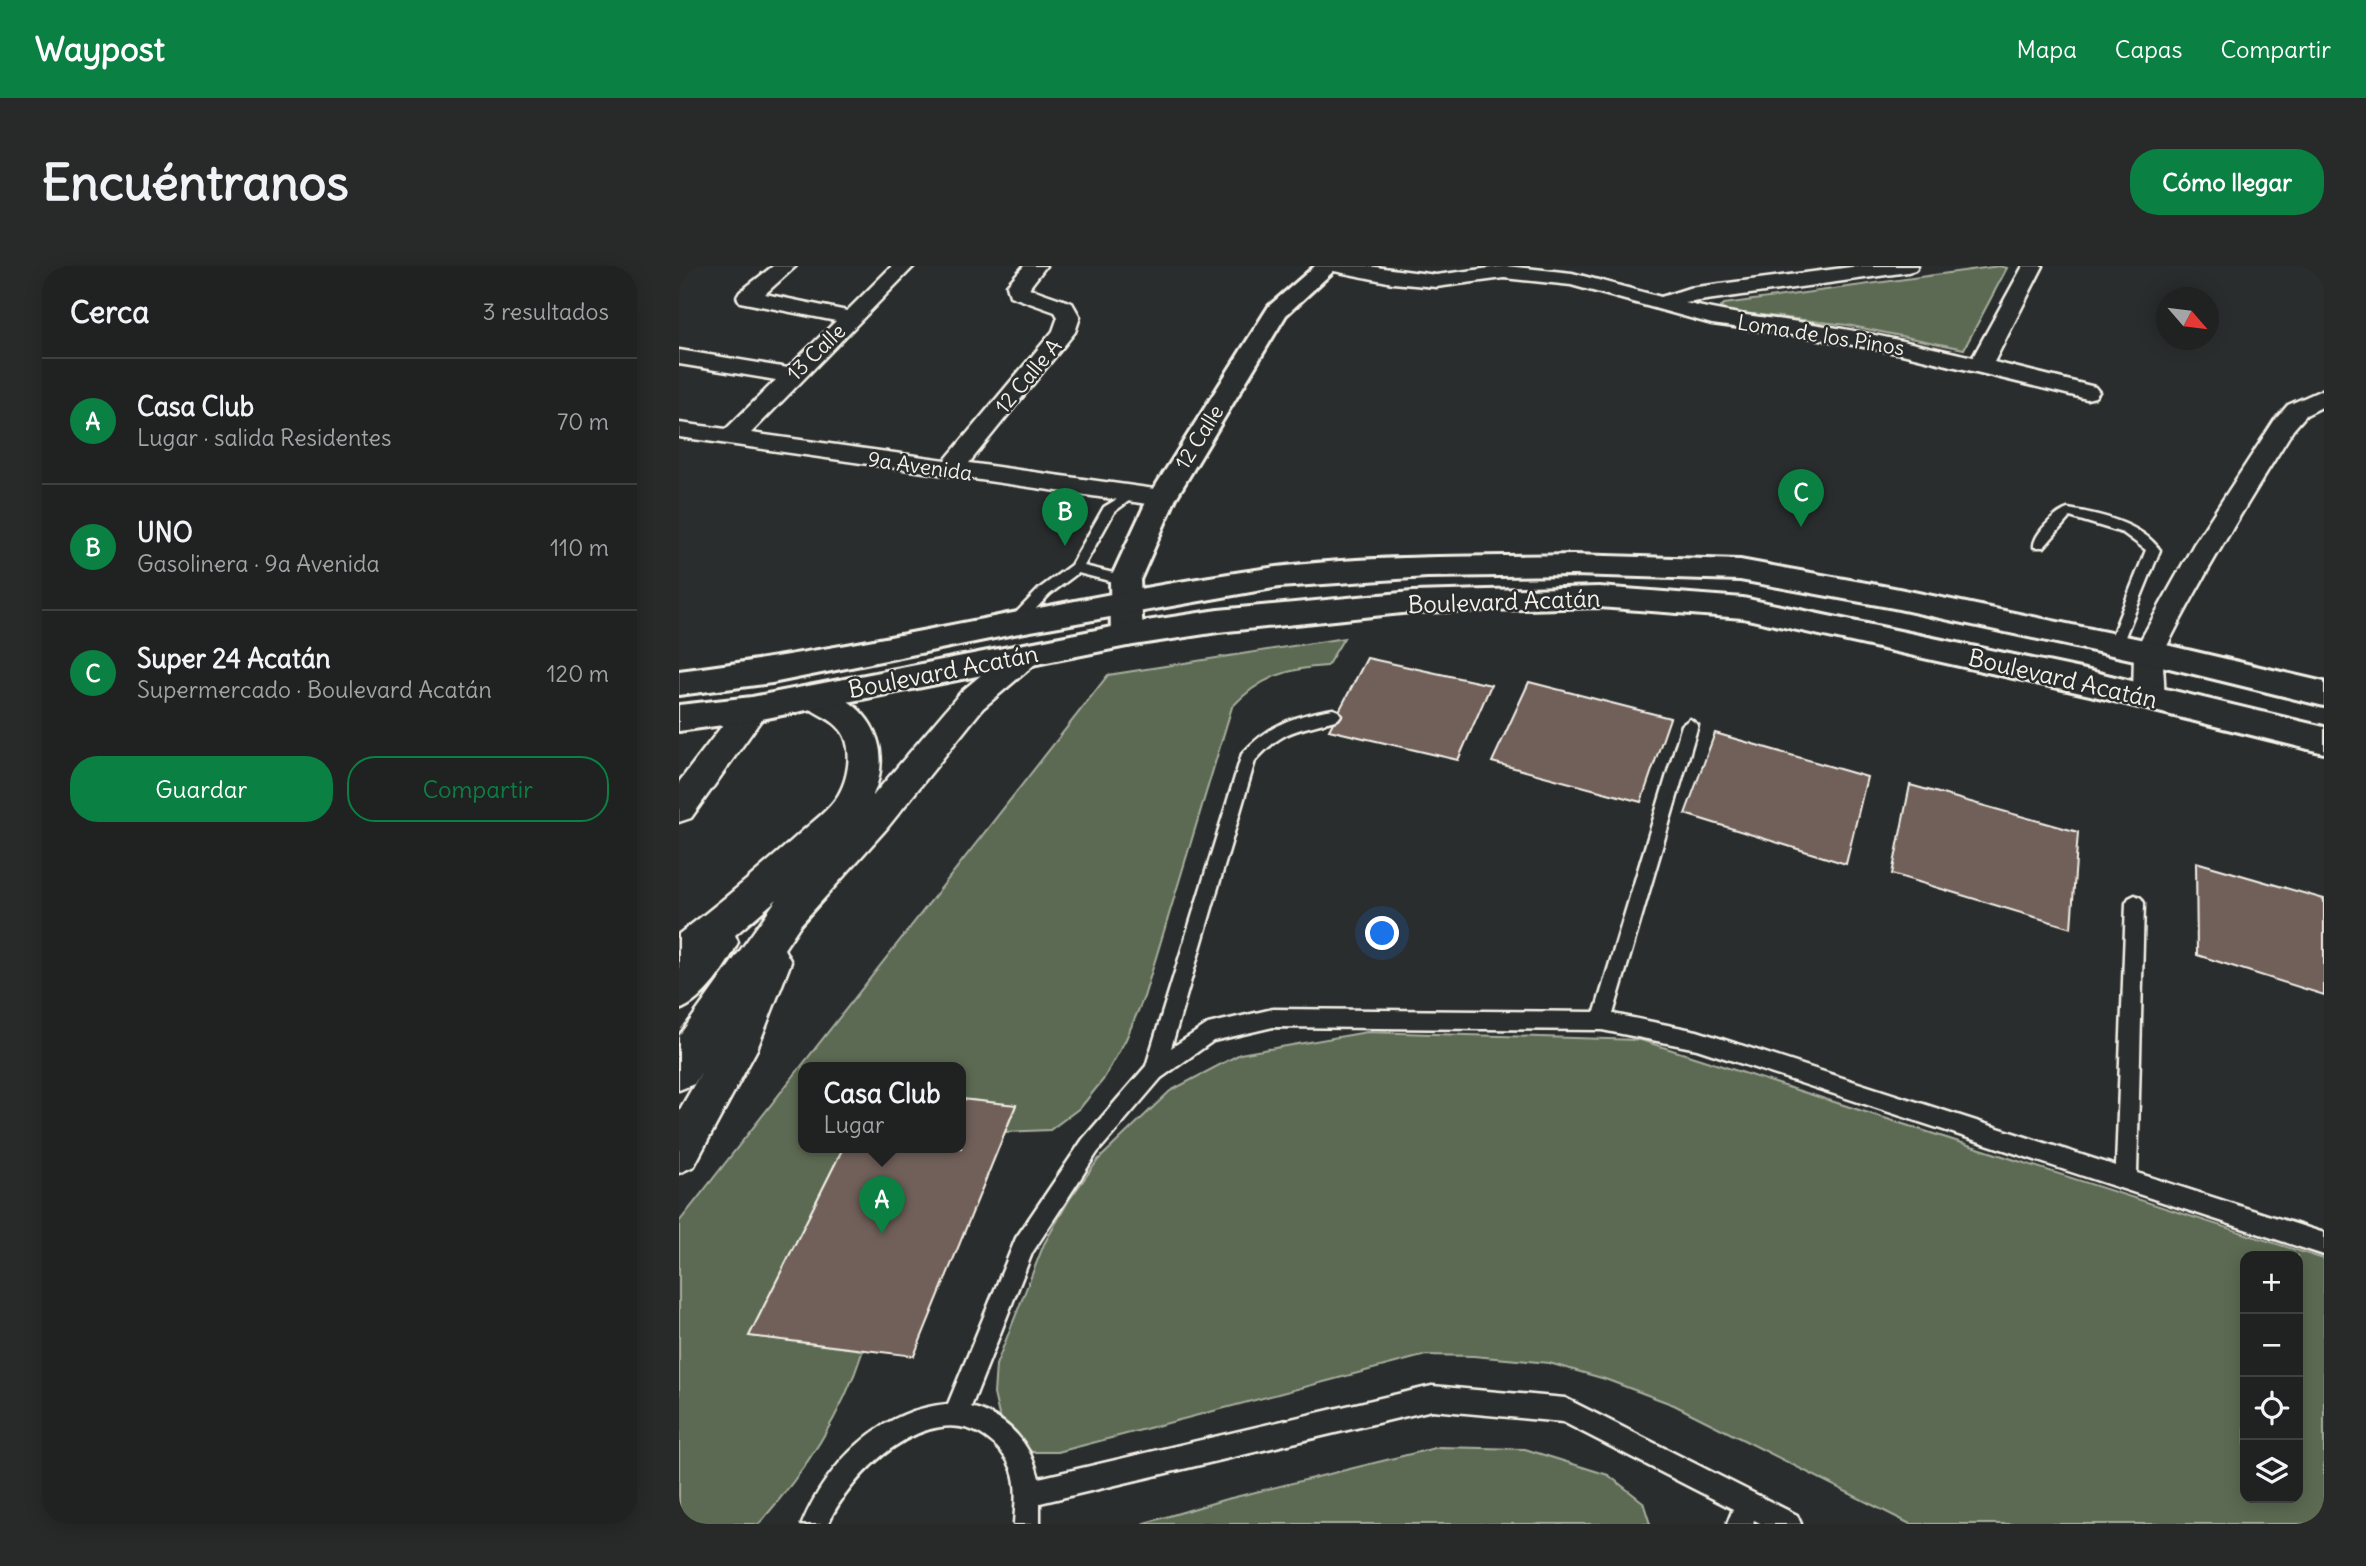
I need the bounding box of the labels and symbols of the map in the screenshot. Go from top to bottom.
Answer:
north arrow [2156,287,2219,350]
street label: Loma de los Pinos [1736,308,1906,362]
street label: 13 Calle [781,317,851,387]
street label: 12 Calle A [989,333,1067,419]
street label: 12 Calle [1169,400,1229,474]
street label: 9a Avenida [866,445,974,487]
pin: C [1778,469,1824,527]
pin: B [1042,488,1088,546]
street label: Boulevard Acatán [1407,583,1601,619]
street label: Boulevard Acatán [845,638,1041,704]
street label: Boulevard Acatán [1966,642,2160,714]
your location [1365,916,1399,950]
pin: A [859,1176,905,1234]

